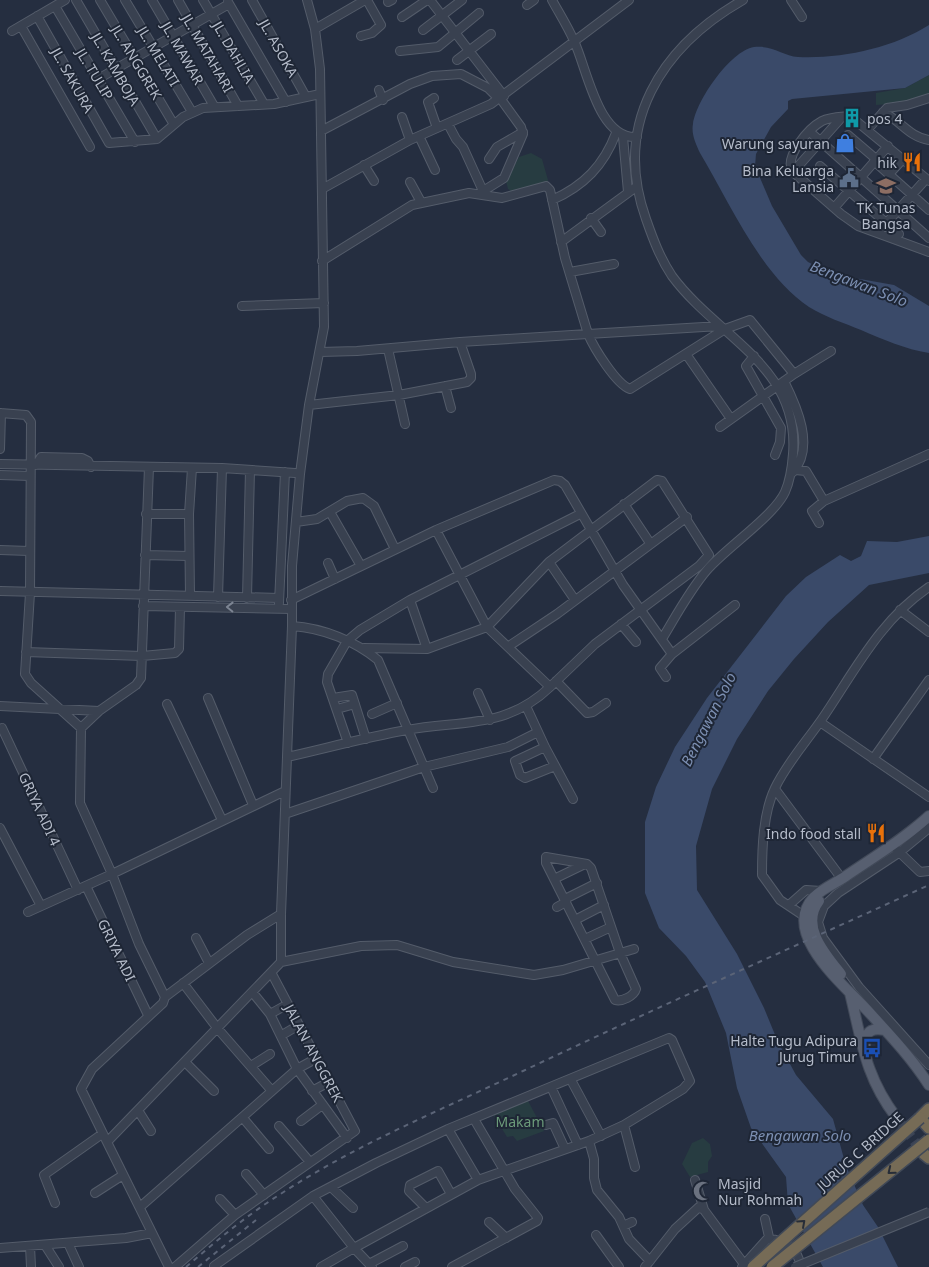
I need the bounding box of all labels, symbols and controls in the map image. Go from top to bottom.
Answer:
street label: JL. MATAHARI [177,9,238,96]
street label: JL. ASOKA [254,14,303,81]
street label: JL. MAWAR [156,16,209,88]
street label: JL. DAHLIA [208,16,259,87]
street label: JL. ANGGREK [106,20,167,103]
street label: JL. MELATI [133,21,184,90]
street label: JL. KAMBOJA [86,27,145,109]
street label: JL. SAKURA [46,42,99,116]
street label: JL. TULIP [71,43,118,103]
building icon: pos 4 [841,107,863,129]
place label: pos 4 [867,109,902,128]
shop icon: Warung sayuran [834,132,856,154]
place label: Warung sayuran [722,134,830,153]
restaurant icon: hik [901,151,923,173]
place label: hik [877,153,898,172]
place label: Bina Keluarga Lansia [742,161,834,196]
public building icon: Bina Keluarga Lansia [838,167,860,189]
school or university icon: TK Tunas Bangsa [875,175,897,197]
place label: TK Tunas Bangsa [856,198,916,233]
water label: Bengawan Solo [807,255,911,311]
one-way arrow [226,602,234,612]
water label: Bengawan Solo [676,669,740,769]
street label: GRIYA ADI 4 [15,769,65,849]
restaurant icon: Indo food stall [865,822,887,844]
place label: Indo food stall [766,824,861,843]
street label: GRIYA ADI [94,916,140,985]
street label: JALAN ANGGREK [279,999,348,1106]
place label: Halte Tugu Adipura Jurug Timur [730,1031,857,1066]
bus stop icon: Halte Tugu Adipura Jurug Timur [861,1037,883,1059]
street label: JURUG C BRIDGE [811,1107,907,1196]
park label: Makam [496,1112,544,1131]
water label: Bengawan Solo [749,1125,851,1145]
one-way arrow [888,1165,897,1173]
place label: Masjid Nur Rohmah [718,1174,802,1209]
mosque icon: Masjid Nur Rohmah [692,1180,714,1202]
one-way arrow [797,1220,806,1229]

